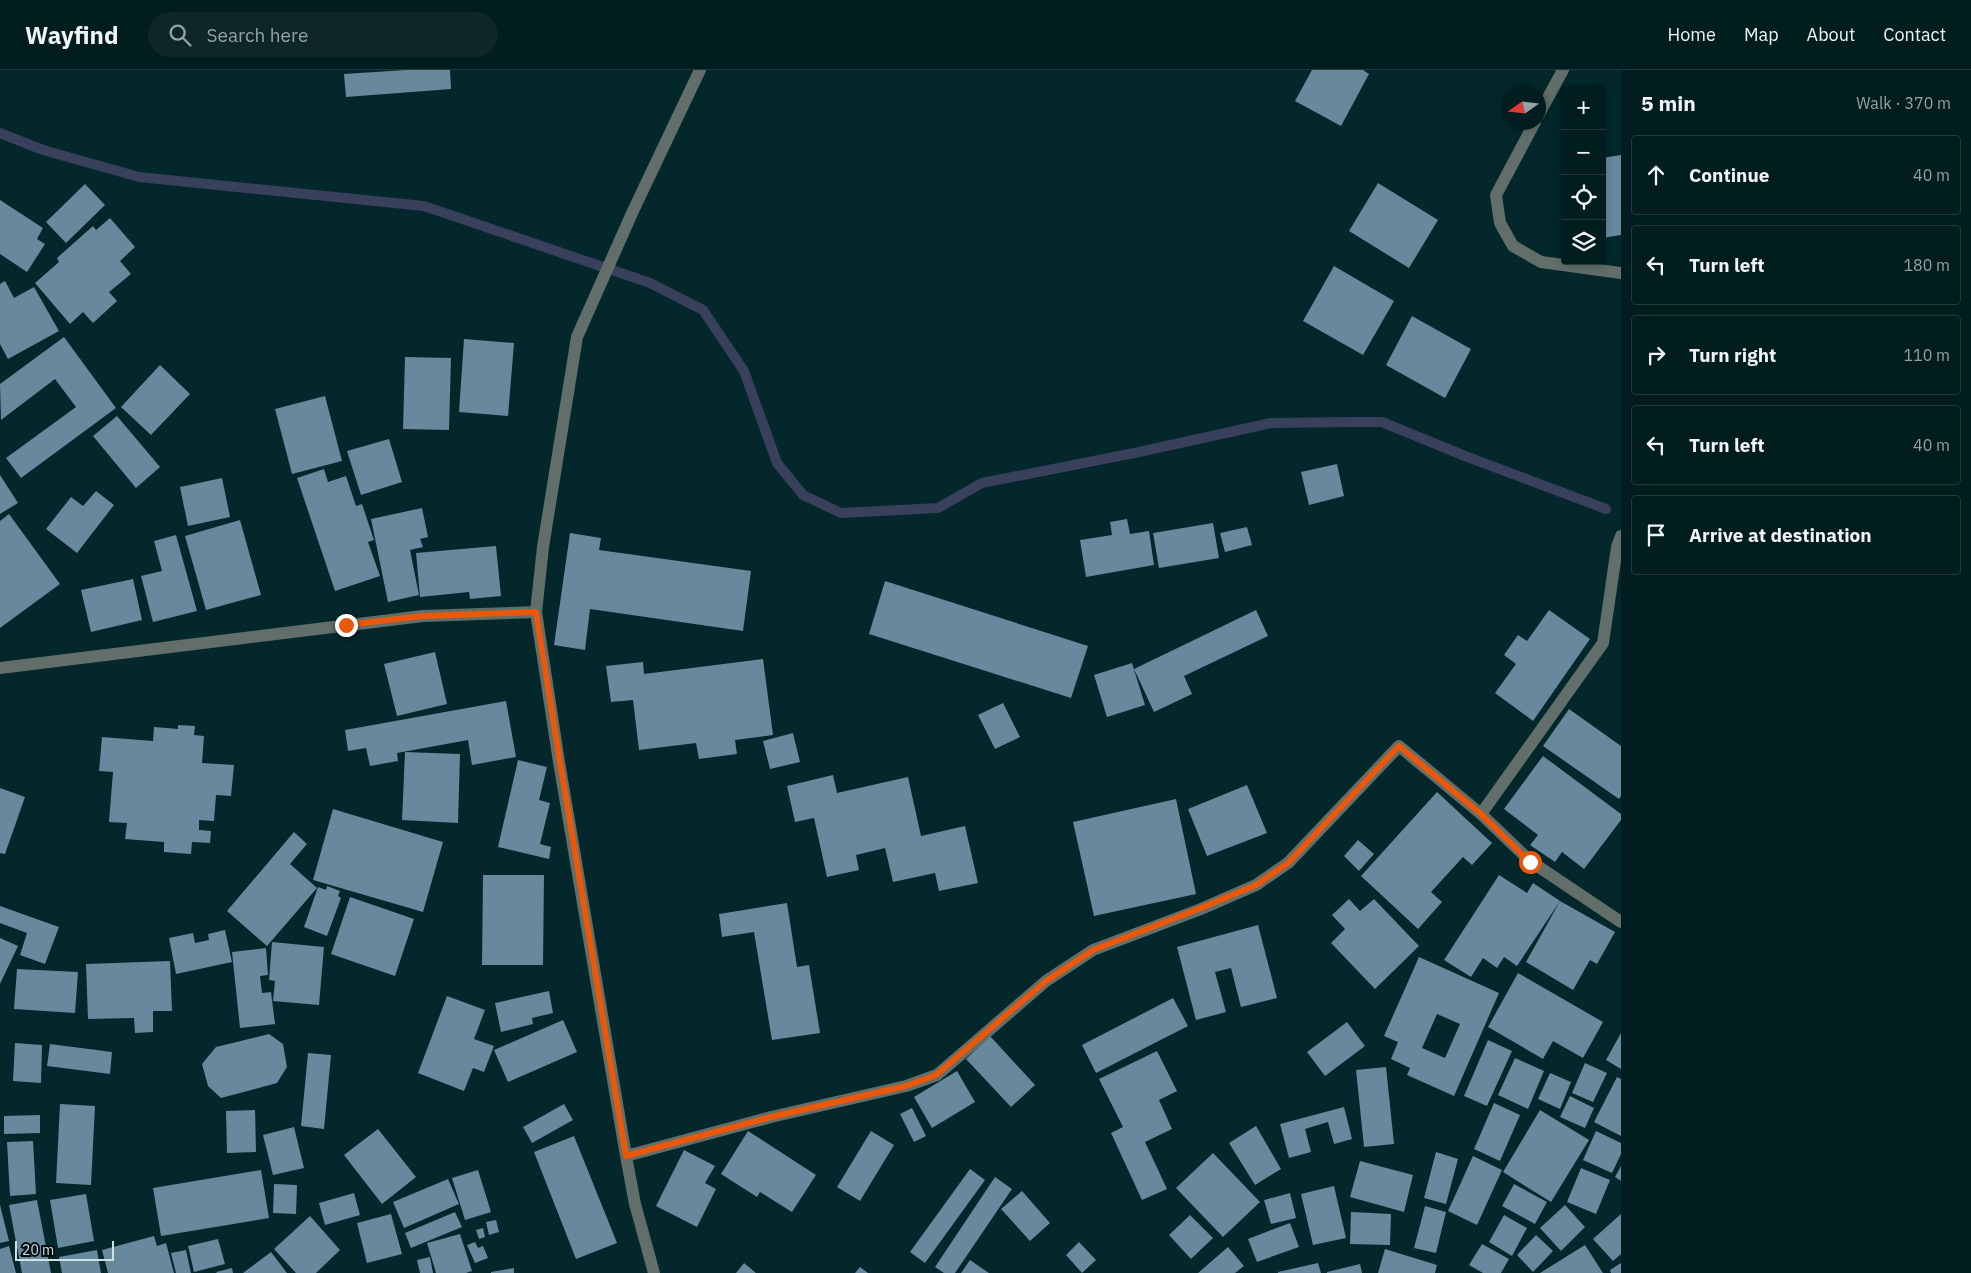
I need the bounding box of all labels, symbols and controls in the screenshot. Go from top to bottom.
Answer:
search box [148,12,498,57]
text: Wayfind [25,19,118,51]
icon: search [166,21,194,49]
text: Search here [206,23,308,47]
text: Home [1668,23,1716,46]
text: Map [1744,23,1779,46]
text: About [1807,23,1855,46]
text: Contact [1883,23,1946,46]
north arrow [1501,85,1546,130]
map controls [1561,85,1606,265]
button: + [1561,85,1606,130]
text: 5 min [1641,89,1696,117]
text: Walk · 370 m [1856,93,1951,113]
button: − [1561,130,1606,175]
icon: ahead [1642,161,1670,189]
text: Continue [1689,163,1769,187]
text: 40 m [1913,165,1950,185]
button: locate [1561,175,1606,220]
button: layers [1561,220,1606,265]
icon: left [1642,251,1670,279]
text: Turn left [1689,253,1765,277]
text: 180 m [1903,255,1950,275]
icon: right [1642,341,1670,369]
text: Turn right [1689,343,1776,367]
text: 110 m [1903,345,1950,365]
icon: left [1642,431,1670,459]
text: Turn left [1689,433,1765,457]
text: 40 m [1913,435,1950,455]
icon: arrive [1642,521,1670,549]
text: Arrive at destination [1689,523,1872,547]
route end [335,614,358,637]
route start [1519,851,1542,874]
scale bar [15,1238,114,1261]
text: 20 m [22,1241,54,1259]

